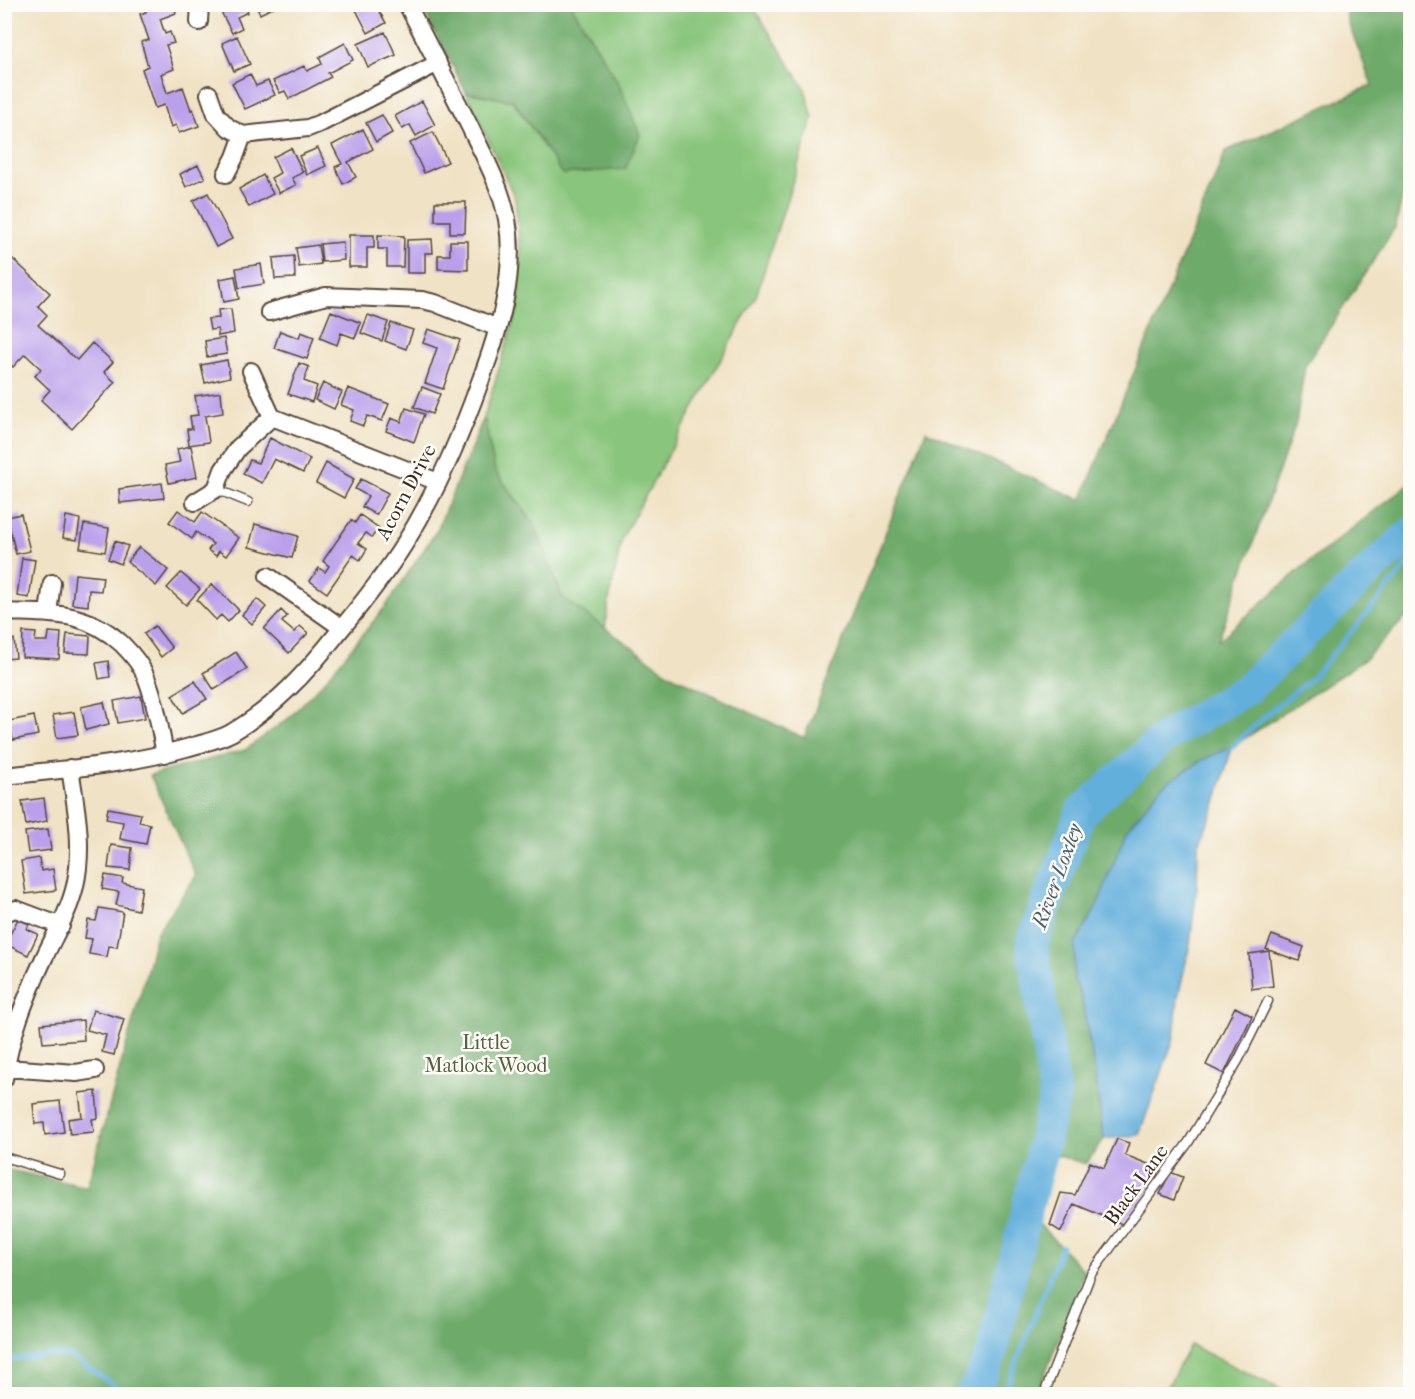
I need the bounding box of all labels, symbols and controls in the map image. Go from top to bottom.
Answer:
street label: Acorn Drive [371,440,441,545]
water label: River Loxley [1026,819,1087,933]
park label: Little Matlock Wood [424,1031,549,1077]
street label: Black Lane [1099,1140,1173,1230]

